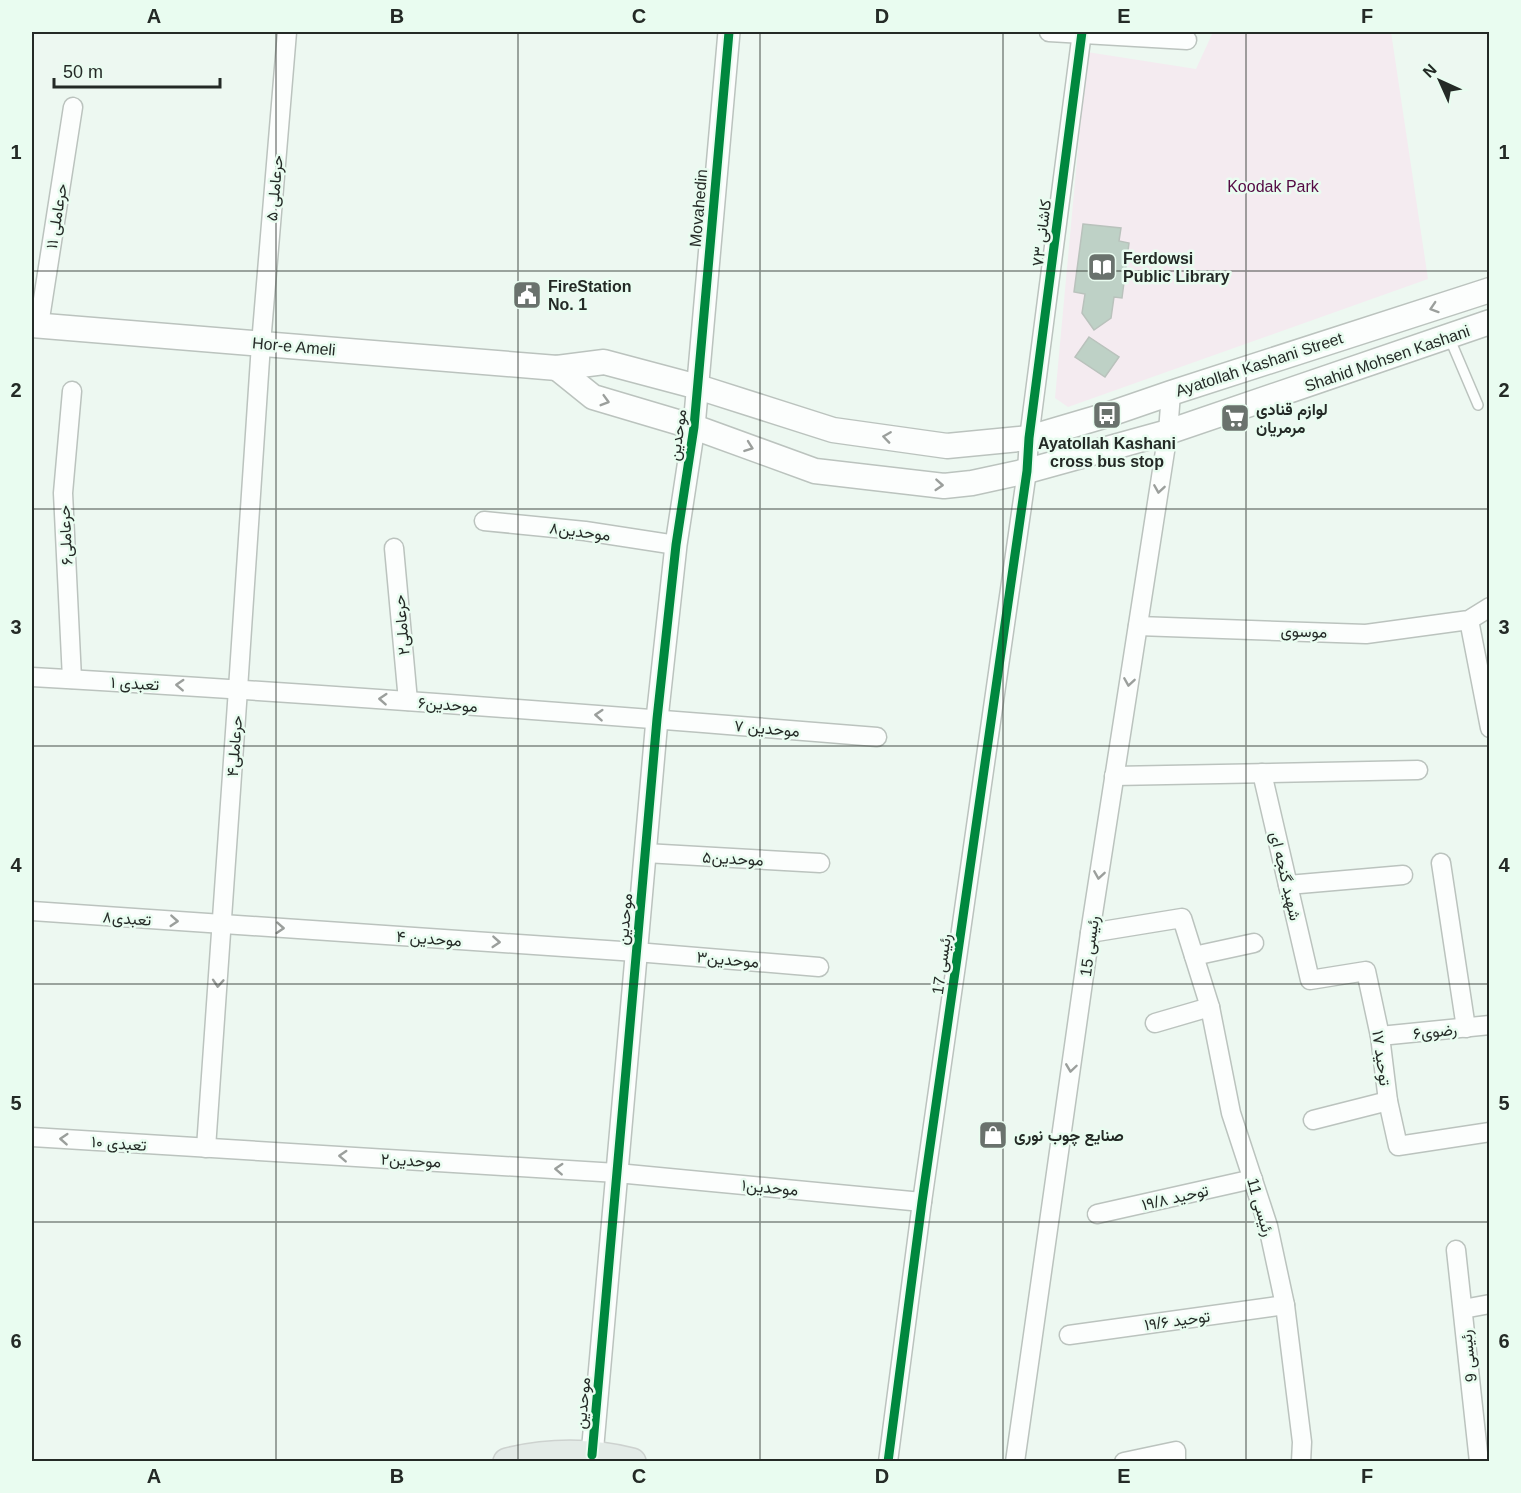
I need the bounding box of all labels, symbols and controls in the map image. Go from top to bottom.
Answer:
text: A [147,5,161,27]
text: B [390,5,404,27]
text: C [632,5,646,27]
text: D [875,5,889,27]
text: E [1117,5,1131,27]
text: F [1361,5,1373,27]
scale bar [54,51,220,89]
north arrow [1410,51,1470,111]
text: N [1420,61,1440,81]
text: 50 m [63,62,103,82]
text: 1 [10,141,22,163]
text: 1 [1498,141,1510,163]
street label: حرعاملی ۵ [263,154,288,222]
street label: Movahedin [687,168,710,248]
park label: Koodak Park [1227,178,1320,195]
street label: حرعاملی ۱۱ [43,182,72,250]
street label: کاشانی ۷۳ [1029,199,1056,268]
place label: Ferdowsi Public Library [1123,250,1230,285]
library icon: Ferdowsi Public Library [1086,251,1118,283]
place label: FireStation No. 1 [548,278,632,313]
public building icon: FireStation No. 1 [511,279,543,311]
one-way arrow [1429,301,1440,313]
street label: Shahid Mohsen Kashani [1302,322,1472,395]
street label: Ayatollah Kashani Street [1173,329,1345,400]
street label: Hor-e Ameli [252,334,336,359]
text: 2 [10,379,22,401]
text: 2 [1498,379,1510,401]
one-way arrow [599,394,610,406]
bus stop icon: Ayatollah Kashani cross bus stop [1091,399,1123,431]
place label: لوازم قنادی مرمریان [1256,401,1328,438]
supermarket icon: لوازم قنادی مرمریان [1219,402,1251,434]
street label: موحدین [665,408,692,462]
one-way arrow [883,432,892,444]
place label: Ayatollah Kashani cross bus stop [1038,435,1176,470]
one-way arrow [743,439,754,452]
one-way arrow [934,479,943,492]
one-way arrow [1153,484,1166,494]
street label: حرعاملی۶ [55,504,78,565]
street label: موحدین۸ [548,519,611,546]
street label: حرعاملی۲ [390,594,415,656]
text: 3 [10,616,22,638]
text: 3 [1498,616,1510,638]
street label: موسوی [1280,622,1328,643]
street label: تعبدی ۱ [110,674,160,695]
one-way arrow [1123,677,1136,687]
one-way arrow [176,679,185,692]
one-way arrow [379,693,388,706]
street label: موحدین۶ [417,694,478,717]
one-way arrow [594,709,603,722]
street label: حرعاملی۴ [224,715,247,777]
street label: موحدین ۷ [733,717,800,742]
street label: شهید گنجه ای [1265,830,1304,923]
street label: موحدین۵ [702,848,764,871]
text: 4 [10,854,22,876]
text: 4 [1498,854,1510,876]
one-way arrow [1094,870,1106,879]
street label: موحدین [614,892,637,946]
street label: تعبدی۸ [102,908,152,931]
one-way arrow [169,914,178,927]
street label: رئیسی 15 [1077,915,1104,978]
one-way arrow [276,922,285,935]
street label: موحدین ۴ [396,928,462,951]
street label: رئیسی 17 [929,933,956,996]
one-way arrow [491,936,500,949]
street label: موحدین۳ [696,948,760,973]
one-way arrow [211,978,224,987]
street label: رضوی۶ [1412,1021,1458,1044]
street label: توحید ۱۷ [1367,1029,1394,1087]
one-way arrow [1066,1063,1078,1072]
text: 5 [10,1092,22,1114]
text: 5 [1498,1092,1510,1114]
shop icon: صنایع چوب نوری [977,1119,1009,1151]
place label: صنایع چوب نوری [1014,1127,1124,1147]
one-way arrow [59,1133,68,1146]
street label: تعبدی ۱۰ [91,1133,147,1156]
one-way arrow [339,1150,348,1163]
street label: موحدین۲ [380,1150,442,1173]
one-way arrow [554,1163,563,1176]
street label: رئیسی 11 [1242,1176,1277,1239]
street label: موحدین۱ [741,1177,799,1200]
street label: توحید ۱۹/۸ [1140,1182,1211,1215]
street label: توحید ۱۹/۶ [1143,1307,1211,1335]
street label: رئیسی 9 [1457,1329,1482,1383]
text: 6 [10,1330,22,1352]
text: 6 [1498,1330,1510,1352]
street label: موحدین [572,1376,595,1430]
text: A [147,1465,161,1487]
text: B [390,1465,404,1487]
text: C [632,1465,646,1487]
text: D [875,1465,889,1487]
text: E [1117,1465,1131,1487]
text: F [1361,1465,1373,1487]

